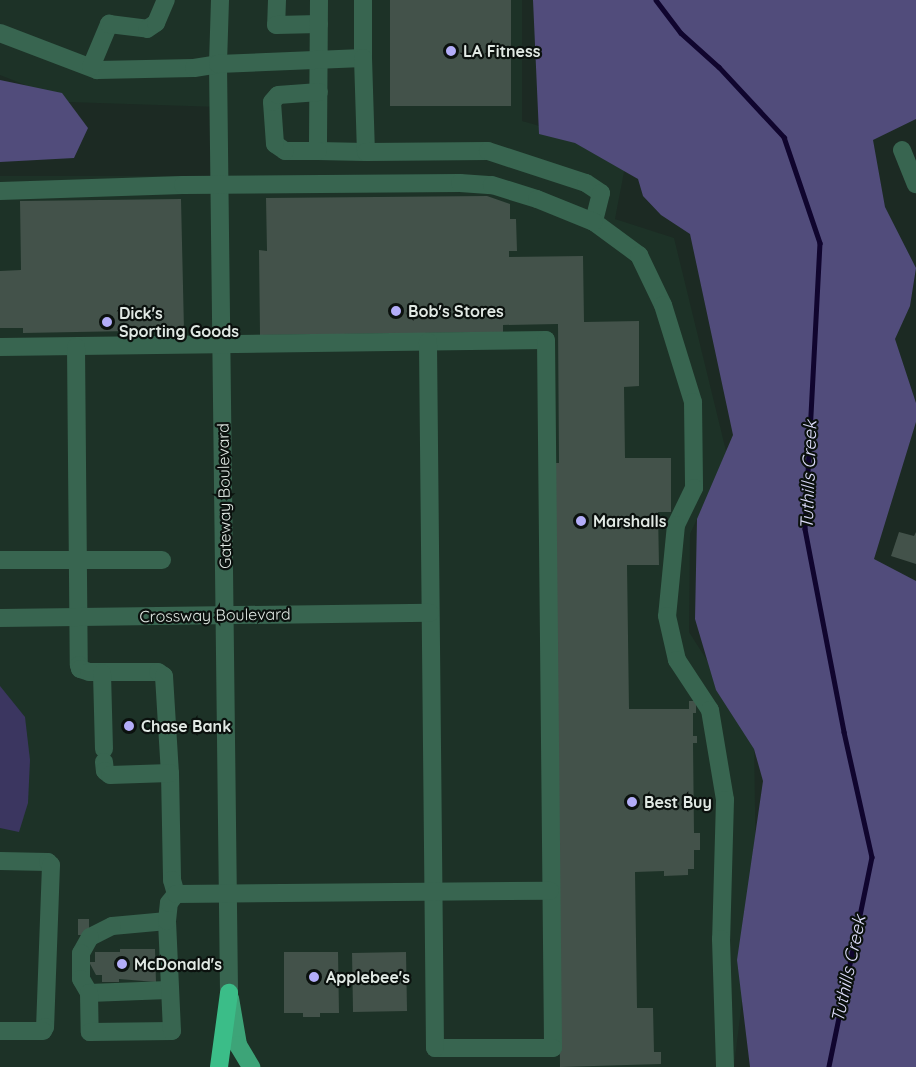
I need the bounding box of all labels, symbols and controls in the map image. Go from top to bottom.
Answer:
place label: LA Fitness [463,41,540,61]
marker: LA Fitness [444,44,458,58]
place label: Bob's Stores [408,301,504,321]
place label: Dick's Sporting Goods [119,303,239,341]
marker: Bob's Stores [389,304,403,318]
marker: Dick's Sporting Goods [100,315,114,329]
water label: Tuthills Creek [796,420,822,530]
street label: Gateway Boulevard [213,423,235,569]
place label: Marshalls [593,511,667,531]
marker: Marshalls [574,514,588,528]
street label: Crossway Boulevard [139,604,291,626]
place label: Chase Bank [141,716,231,736]
marker: Chase Bank [122,719,136,733]
place label: Best Buy [644,792,712,812]
marker: Best Buy [625,795,639,809]
water label: Tuthills Creek [827,913,871,1025]
place label: McDonald's [134,954,222,974]
marker: McDonald's [115,957,129,971]
place label: Applebee's [326,967,410,987]
marker: Applebee's [307,970,321,984]

